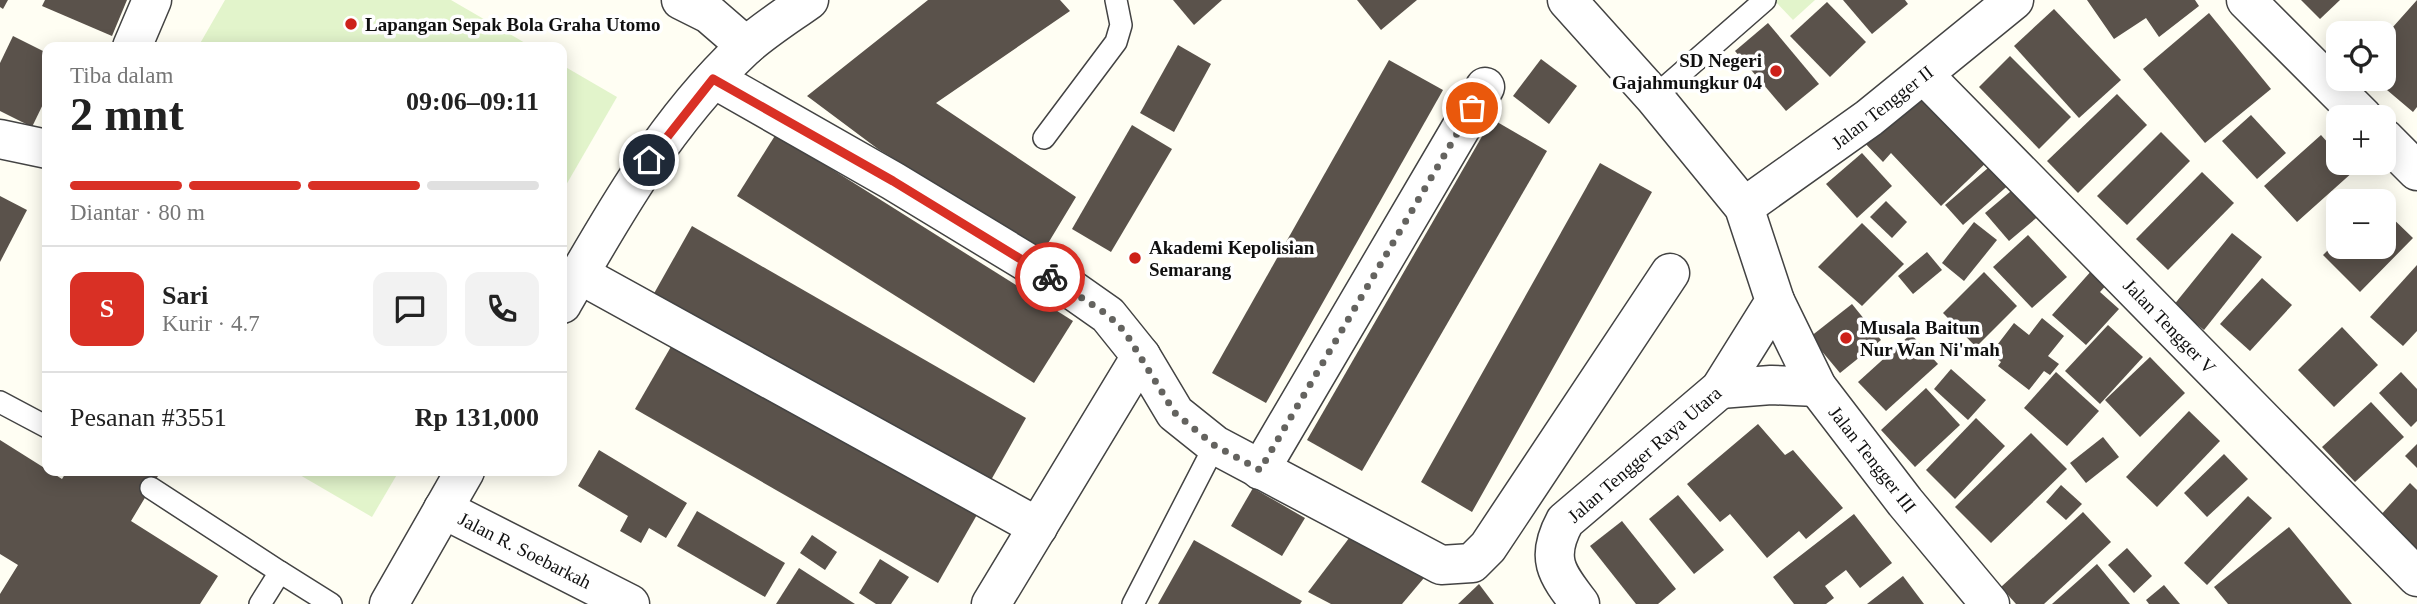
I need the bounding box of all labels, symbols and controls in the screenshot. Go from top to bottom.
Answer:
place label: Lapangan Sepak Bola Graha Utomo [365,14,661,35]
marker: Lapangan Sepak Bola Graha Utomo [343,16,359,32]
map controls [2326,21,2396,259]
button: locate [2326,21,2396,91]
place label: SD Negeri Gajahmungkur 04 [1612,50,1762,93]
street label: Jalan Tengger II [1827,61,1937,153]
text: Tiba dalam [70,63,173,88]
marker: SD Negeri Gajahmungkur 04 [1768,63,1784,79]
pin [1442,78,1502,138]
text: 09:06–09:11 [406,87,539,116]
text: 2 mnt [70,89,184,140]
icon: bag [1453,89,1491,127]
button: + [2326,105,2396,175]
pin [619,130,679,190]
icon: home [630,141,668,179]
button: − [2326,189,2396,259]
text: Diantar · 80 m [70,200,205,225]
place label: Akademi Kepolisian Semarang [1149,237,1315,280]
courier [1015,242,1085,312]
marker: Akademi Kepolisian Semarang [1127,250,1143,266]
icon: bike [1031,258,1069,296]
button: chat [373,272,447,346]
button: phone [465,272,539,346]
street label: Jalan Tengger V [2119,275,2220,378]
text: Sari [162,281,208,310]
text: S [100,294,114,323]
text: Kurir · 4.7 [162,311,260,336]
place label: Musala Baitun Nur Wan Ni'mah [1860,317,2000,360]
marker: Musala Baitun Nur Wan Ni'mah [1838,330,1854,346]
street label: Jalan Tengger Raya Utara [1563,382,1726,527]
street label: Jalan Tengger III [1825,402,1921,517]
text: Pesanan #3551 [70,403,227,432]
text: Rp 131,000 [415,403,539,432]
street label: Jalan R. Soebarkah [455,508,595,593]

